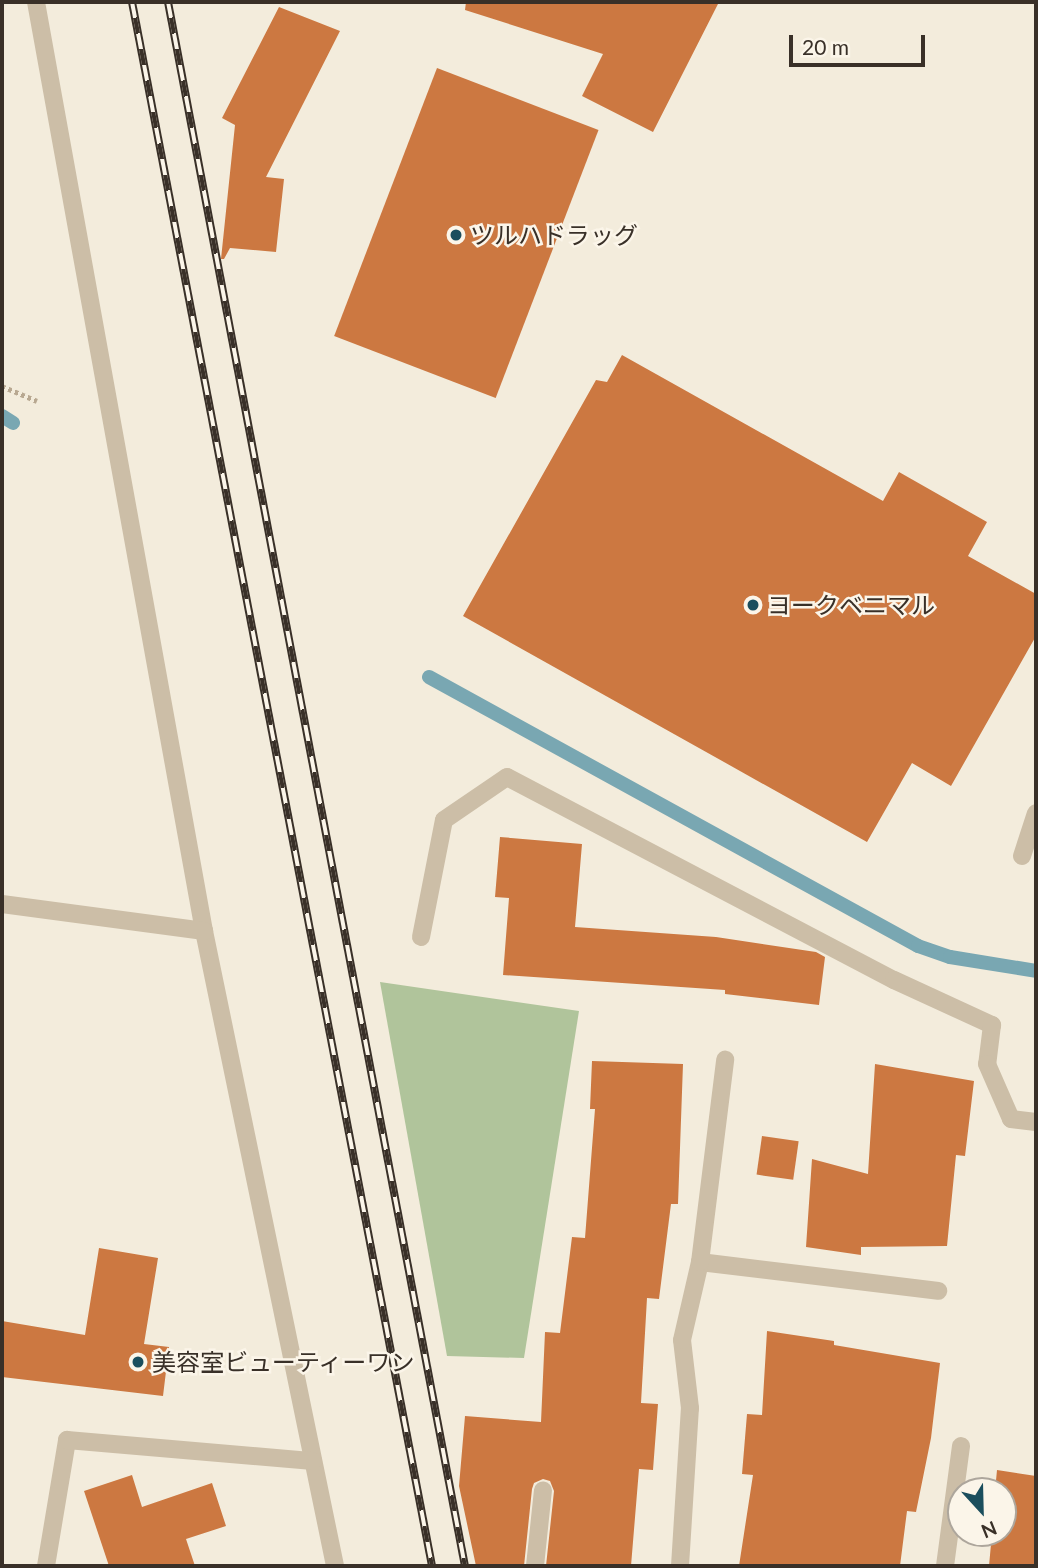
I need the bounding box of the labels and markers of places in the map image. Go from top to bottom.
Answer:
place label: ツルハドラッグ [470,221,638,249]
marker: ツルハドラッグ [448,227,464,243]
place label: ヨークベニマル [767,591,935,619]
marker: ヨークベニマル [745,597,761,613]
place label: 美容室ビューティーワン [152,1348,416,1376]
marker: 美容室ビューティーワン [130,1354,146,1370]

